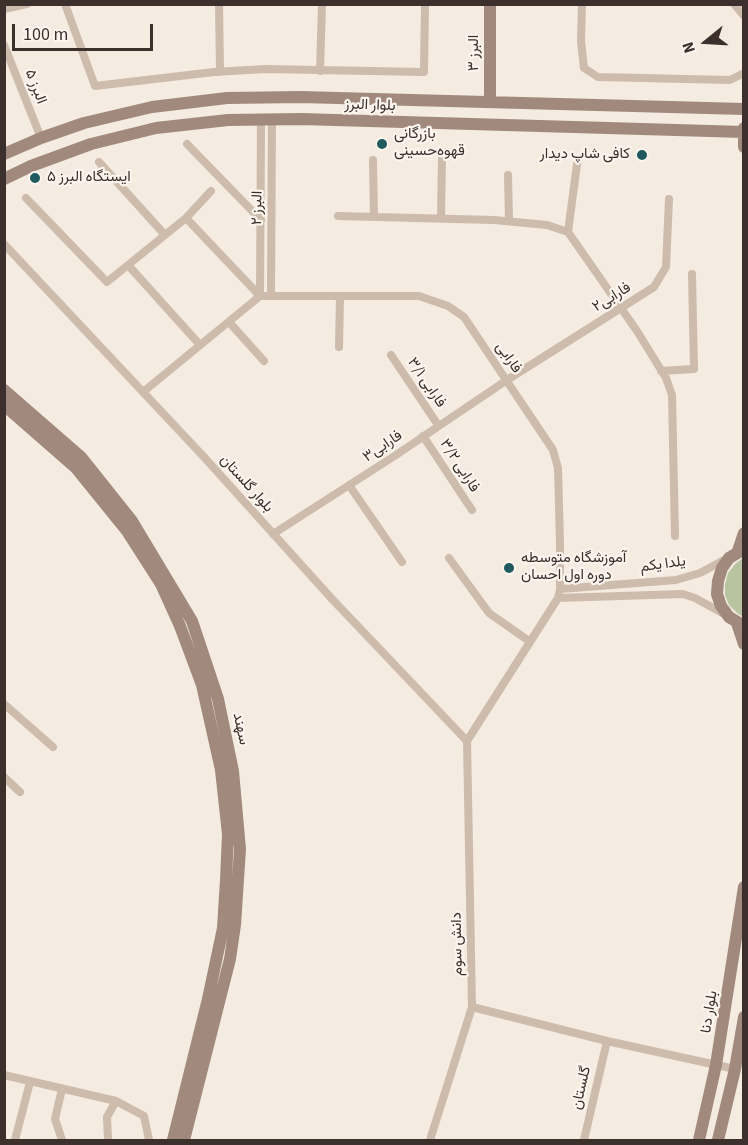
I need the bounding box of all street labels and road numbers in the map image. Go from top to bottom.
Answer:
street label: البرز ۳ [466,35,484,71]
street label: البرز ۵ [20,67,50,107]
street label: بلوار البرز [344,96,396,116]
street label: البرز ۲ [249,191,267,225]
street label: فارابی۲ [590,279,634,317]
street label: فارابی [491,339,525,377]
street label: فارابی ۳/۱ [403,355,449,411]
street label: فارابی۳ [360,427,406,467]
street label: فارابی ۳/۲ [435,436,483,496]
street label: بلوار گلستان [215,451,277,517]
street label: یلدا یکم [639,553,687,577]
street label: سهند [228,711,252,747]
street label: دانش سوم [448,912,468,976]
street label: بلوار دنا [698,989,722,1035]
street label: گلستان [568,1065,596,1111]

